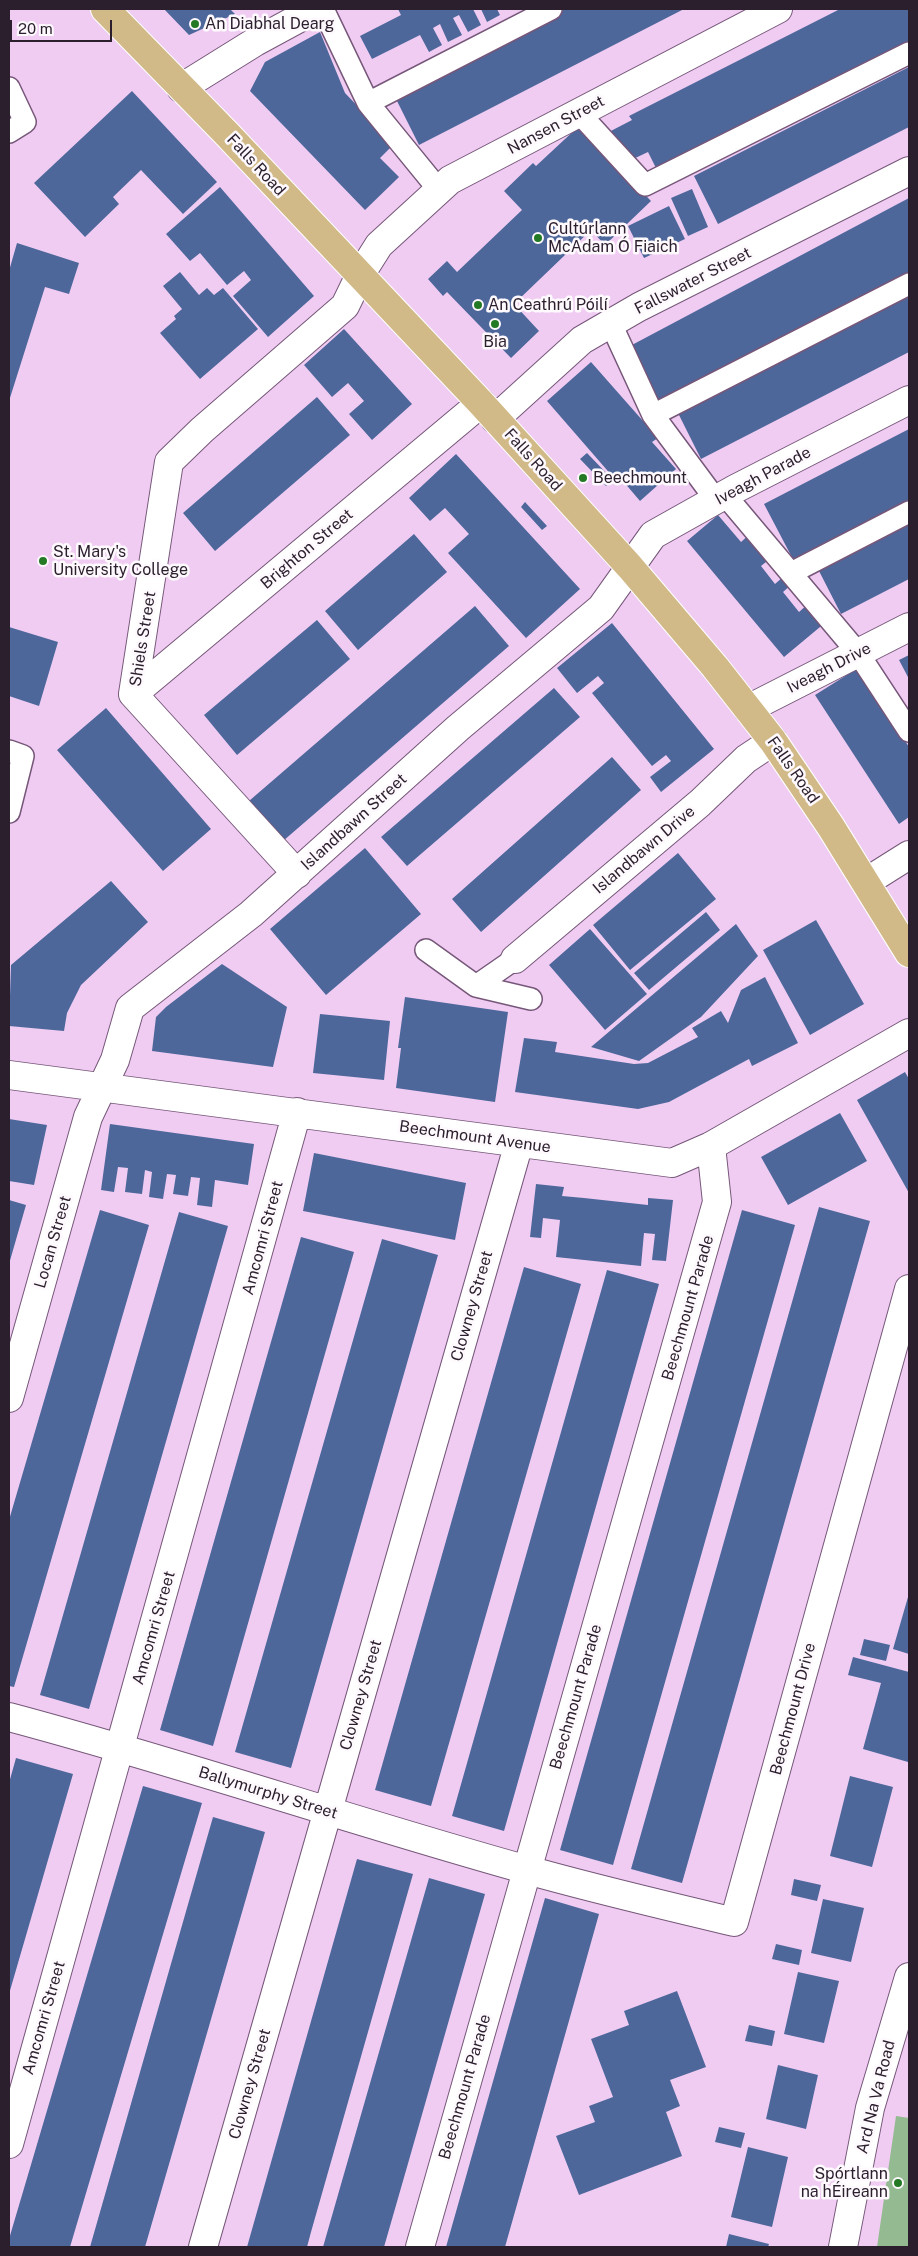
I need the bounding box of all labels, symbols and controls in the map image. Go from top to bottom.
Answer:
scale bar [12,10,115,42]
place label: An Diabhal Dearg [205,14,335,34]
marker: An Diabhal Dearg [189,18,201,30]
text: 20 m [18,20,53,37]
street label: Nansen Street [504,91,608,159]
street label: Falls Road [223,130,289,200]
place label: Cultúrlann McAdam Ó Fiaich [548,219,678,257]
marker: Cultúrlann McAdam Ó Fiaich [532,232,544,244]
street label: Fallswater Street [632,243,754,319]
place label: An Ceathrú Póilí [488,295,608,315]
marker: An Ceathrú Póilí [472,299,484,311]
marker: Bia [489,318,501,330]
place label: Bia [483,332,507,352]
street label: Falls Road [500,425,566,495]
street label: Iveagh Parade [712,443,814,509]
place label: Beechmount [593,468,687,488]
marker: Beechmount [577,472,589,484]
street label: Brighton Street [257,505,357,593]
place label: St. Mary's University College [53,542,188,580]
marker: St. Mary's University College [37,555,49,567]
street label: Shiels Street [126,590,160,688]
street label: Iveagh Drive [784,639,874,697]
street label: Falls Road [763,733,823,807]
street label: Islandbawn Street [297,770,411,874]
street label: Islandbawn Drive [589,802,699,898]
street label: Beechmount Avenue [398,1117,552,1157]
street label: Amcomri Street [239,1179,287,1297]
street label: Locan Street [31,1194,75,1290]
street label: Beechmount Parade [658,1233,718,1383]
street label: Clowney Street [447,1248,497,1364]
street label: Amcomri Street [129,1569,179,1687]
street label: Beechmount Parade [546,1622,606,1772]
street label: Clowney Street [336,1637,386,1753]
street label: Beechmount Drive [766,1641,820,1777]
street label: Ballymurphy Street [196,1763,340,1823]
street label: Amcomri Street [19,1959,69,2077]
street label: Beechmount Parade [435,2012,495,2162]
street label: Clowney Street [225,2026,275,2142]
street label: Ard Na Va Road [853,2038,899,2156]
place label: Spórtlann na hÉireann [801,2164,888,2202]
marker: Spórtlann na hÉireann [892,2177,904,2189]

